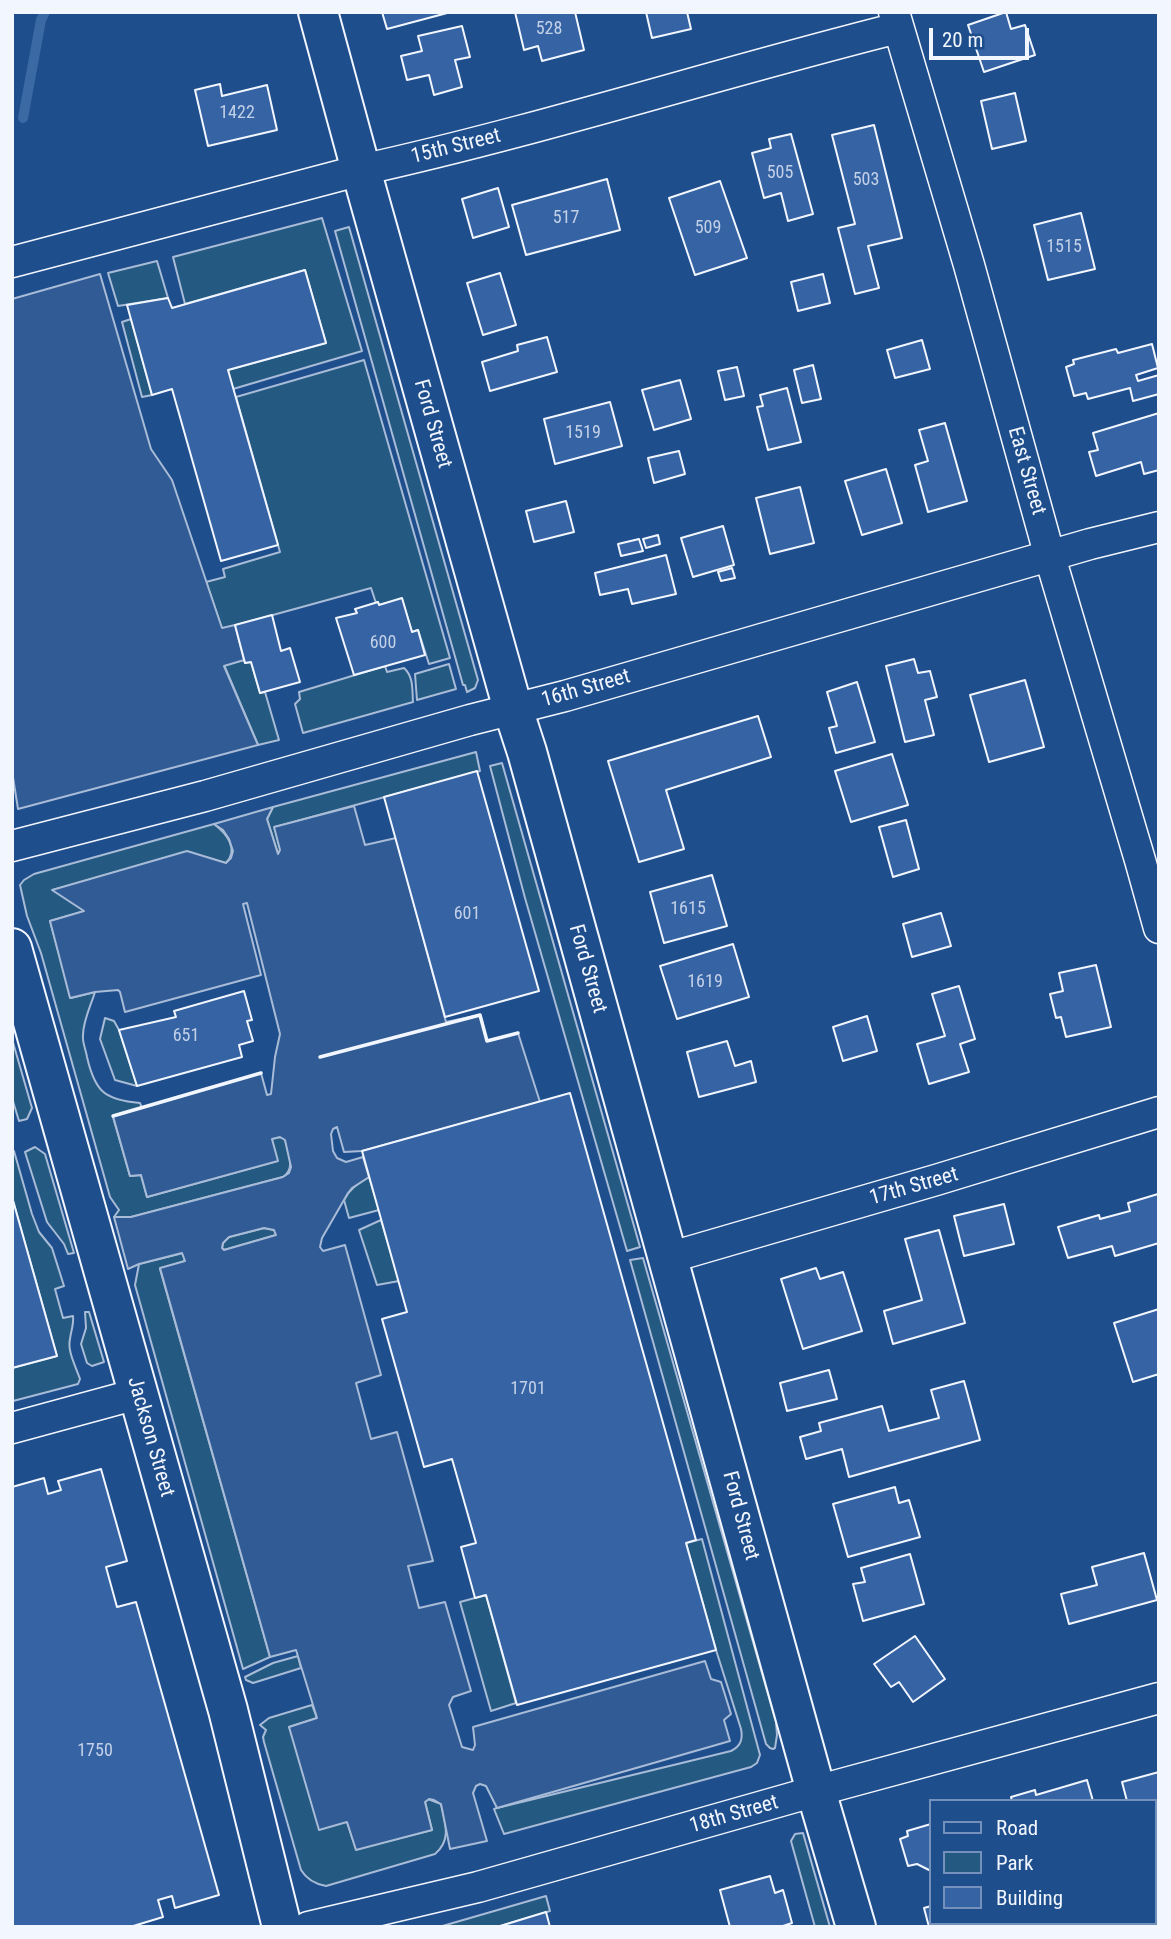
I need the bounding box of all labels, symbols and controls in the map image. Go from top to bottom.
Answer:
scale bar [933,14,1033,58]
house number: 528 [536,18,562,40]
text: 20 m [942,28,983,52]
house number: 1422 [219,102,255,124]
street label: 15th Street [409,124,503,170]
house number: 505 [767,162,793,184]
house number: 503 [853,169,879,191]
house number: 517 [553,207,579,229]
house number: 509 [695,217,721,239]
house number: 1515 [1046,236,1082,258]
street label: Ford Street [407,377,457,471]
house number: 1519 [565,422,601,444]
street label: East Street [1001,424,1051,518]
house number: 600 [370,632,396,654]
street label: 16th Street [539,664,633,714]
house number: 1615 [670,898,706,920]
house number: 601 [454,903,480,925]
street label: Ford Street [562,922,612,1016]
house number: 1619 [687,971,723,993]
house number: 651 [173,1025,199,1047]
street label: 17th Street [867,1162,961,1212]
street label: Jackson Street [121,1374,179,1500]
house number: 1701 [510,1378,546,1400]
street label: Ford Street [716,1469,764,1563]
house number: 1750 [77,1740,113,1762]
street label: 18th Street [687,1790,781,1840]
legend [930,1799,1157,1925]
text: Road [996,1816,1038,1840]
text: Park [996,1851,1033,1875]
text: Building [996,1886,1063,1910]

